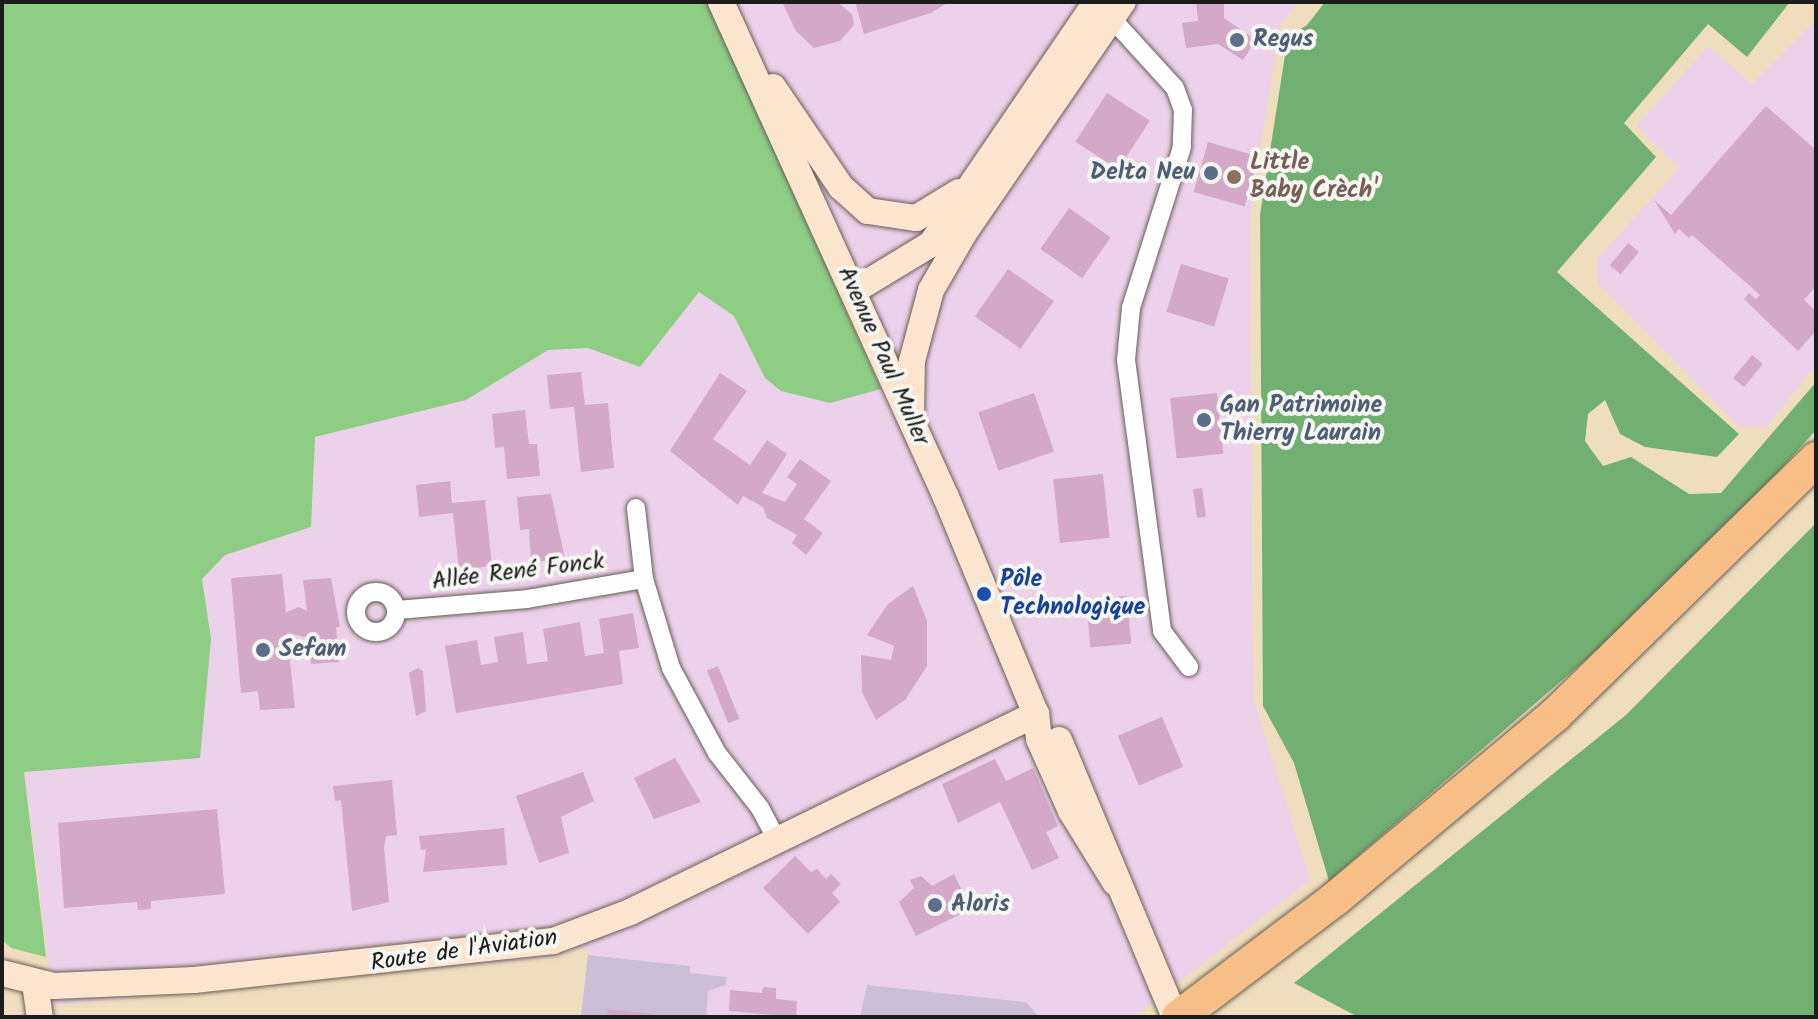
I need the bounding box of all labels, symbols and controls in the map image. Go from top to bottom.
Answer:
place label: Regus [1253,26,1314,54]
marker: Regus [1228,31,1246,49]
place label: Little Baby Crèch' [1250,149,1377,205]
place label: Delta Neu [1090,159,1195,187]
marker: Delta Neu [1202,164,1220,182]
marker: Little Baby Crèch' [1225,168,1243,186]
street label: Avenue Paul Muller [831,262,935,450]
place label: Gan Patrimoine Thierry Laurain [1220,392,1382,448]
marker: Gan Patrimoine Thierry Laurain [1195,411,1213,429]
street label: Allée René Fonck [430,547,606,597]
place label: Pôle Technologique [1000,566,1145,622]
marker: Pôle Technologique [975,585,993,603]
place label: Sefam [279,636,346,664]
marker: Sefam [254,641,272,659]
place label: Aloris [951,891,1010,919]
marker: Aloris [926,896,944,914]
street label: Route de l'Aviation [369,924,559,978]

